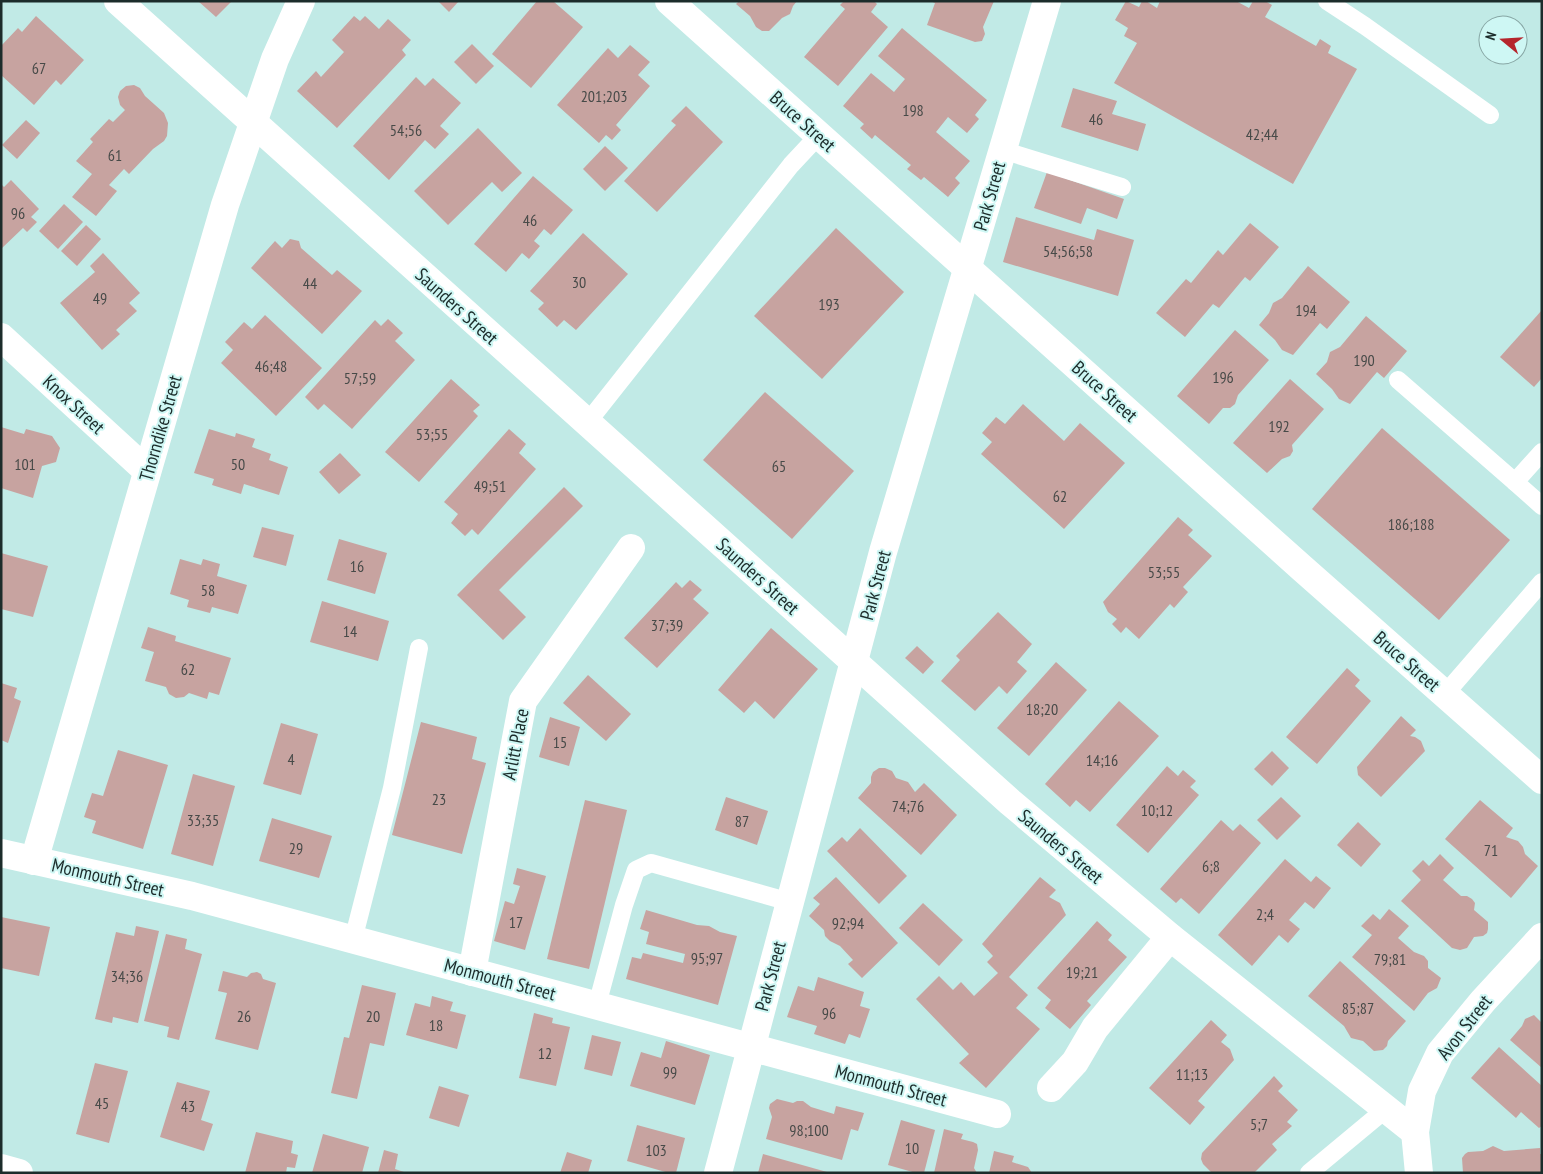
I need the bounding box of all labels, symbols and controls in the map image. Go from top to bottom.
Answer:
north arrow [1478,15,1528,65]
text: N [1481,30,1500,42]
house number: 67 [32,58,46,78]
street label: Bruce Street [765,85,841,157]
house number: 201;203 [581,86,627,106]
house number: 198 [902,100,924,120]
house number: 46 [1089,109,1103,129]
house number: 54;56 [390,120,422,140]
house number: 42;44 [1246,124,1278,144]
house number: 61 [108,145,122,165]
street label: Park Street [968,158,1011,234]
house number: 96 [11,203,25,223]
house number: 46 [523,210,537,230]
house number: 54;56;58 [1043,241,1093,261]
street label: Saunders Street [411,262,504,350]
house number: 30 [572,272,586,292]
house number: 44 [303,273,317,293]
house number: 49 [93,288,107,308]
house number: 193 [818,294,840,314]
house number: 194 [1295,300,1317,320]
house number: 190 [1353,350,1375,370]
street label: Bruce Street [1067,355,1143,427]
house number: 46;48 [255,356,287,376]
house number: 196 [1212,367,1234,387]
house number: 57;59 [344,368,376,388]
street label: Knox Street [38,369,110,439]
street label: Thorndike Street [133,371,187,484]
house number: 192 [1268,416,1290,436]
house number: 53;55 [416,424,448,444]
house number: 101 [14,454,36,474]
house number: 50 [231,454,245,474]
house number: 65 [772,456,786,476]
house number: 49;51 [474,476,506,496]
house number: 62 [1053,486,1067,506]
house number: 186;188 [1388,514,1434,534]
street label: Saunders Street [712,532,805,620]
street label: Park Street [854,547,896,622]
house number: 16 [350,556,364,576]
house number: 53;55 [1148,562,1180,582]
house number: 58 [201,580,215,600]
house number: 37;39 [651,615,683,635]
house number: 14 [343,621,357,641]
street label: Bruce Street [1369,626,1446,697]
house number: 62 [181,659,195,679]
house number: 18;20 [1026,699,1058,719]
street label: Arlitt Place [496,706,534,782]
house number: 15 [553,732,567,752]
house number: 4 [287,749,295,769]
house number: 14;16 [1086,750,1118,770]
house number: 23 [432,789,446,809]
house number: 74;76 [892,796,924,816]
house number: 10;12 [1141,800,1173,820]
street label: Saunders Street [1014,804,1109,889]
house number: 33;35 [187,810,219,830]
house number: 87 [735,811,749,831]
house number: 29 [289,838,303,858]
house number: 71 [1484,840,1498,860]
street label: Monmouth Street [50,852,167,902]
house number: 6;8 [1202,856,1220,876]
house number: 2;4 [1256,904,1274,924]
house number: 17 [509,912,523,932]
house number: 92;94 [832,913,864,933]
street label: Park Street [749,938,791,1013]
house number: 95;97 [691,948,723,968]
house number: 79;81 [1374,949,1406,969]
street label: Monmouth Street [442,953,559,1006]
house number: 19;21 [1066,962,1098,982]
house number: 34;36 [111,966,143,986]
street label: Avon Street [1431,989,1497,1064]
house number: 85;87 [1342,998,1374,1018]
house number: 96 [822,1003,836,1023]
house number: 26 [237,1006,251,1026]
house number: 20 [366,1006,380,1026]
house number: 18 [429,1015,443,1035]
house number: 12 [538,1043,552,1063]
street label: Monmouth Street [833,1059,950,1112]
house number: 99 [663,1062,677,1082]
house number: 11;13 [1176,1064,1208,1084]
house number: 45 [95,1093,109,1113]
house number: 43 [181,1096,195,1116]
house number: 5;7 [1250,1114,1268,1134]
house number: 98;100 [789,1120,829,1140]
house number: 10 [905,1138,919,1158]
house number: 103 [645,1140,667,1160]

